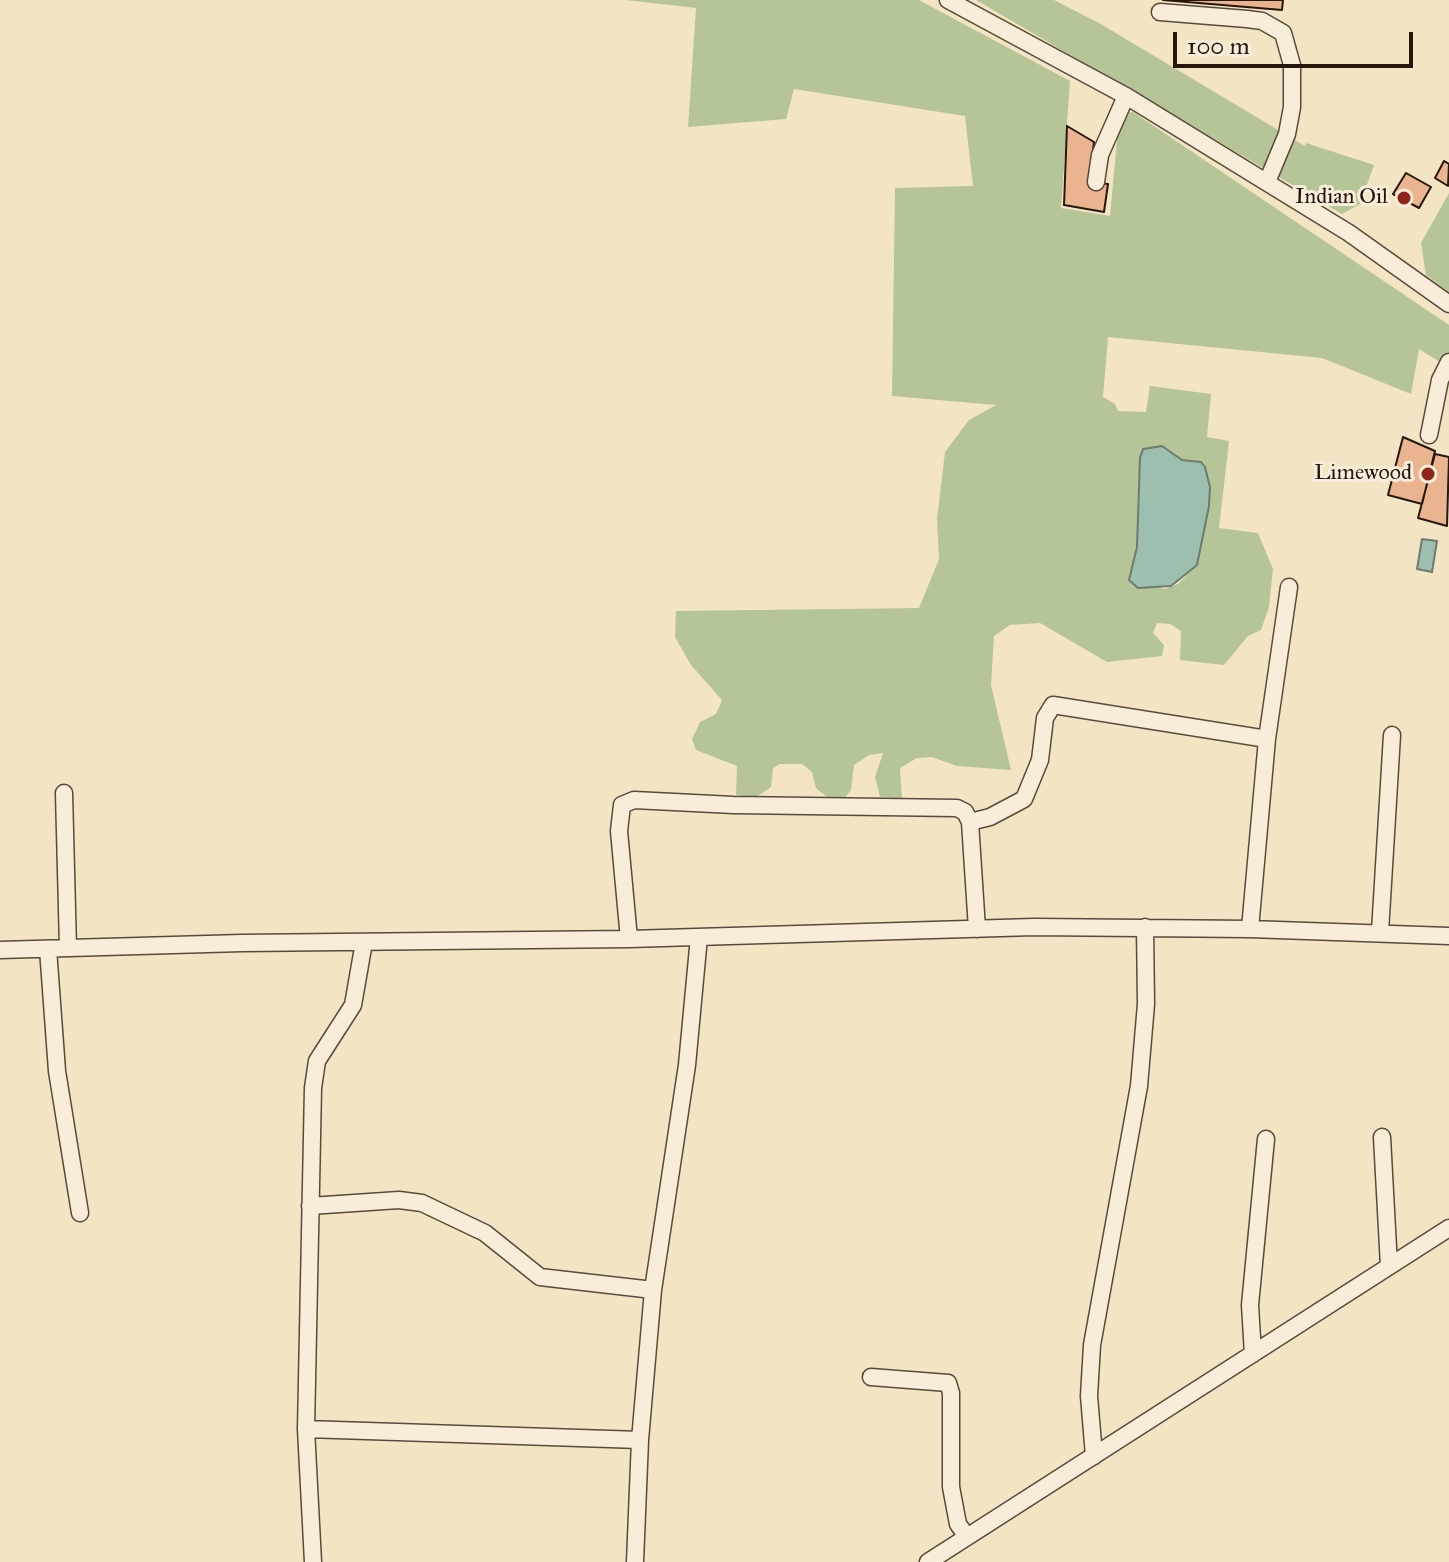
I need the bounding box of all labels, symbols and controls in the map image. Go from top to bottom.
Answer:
scale bar [1177,16,1417,66]
text: 100 m [1187,31,1250,61]
place label: Indian Oil [1295,185,1388,211]
marker: Indian Oil [1395,189,1413,207]
place label: Limewood [1314,461,1412,487]
marker: Limewood [1419,465,1437,483]

